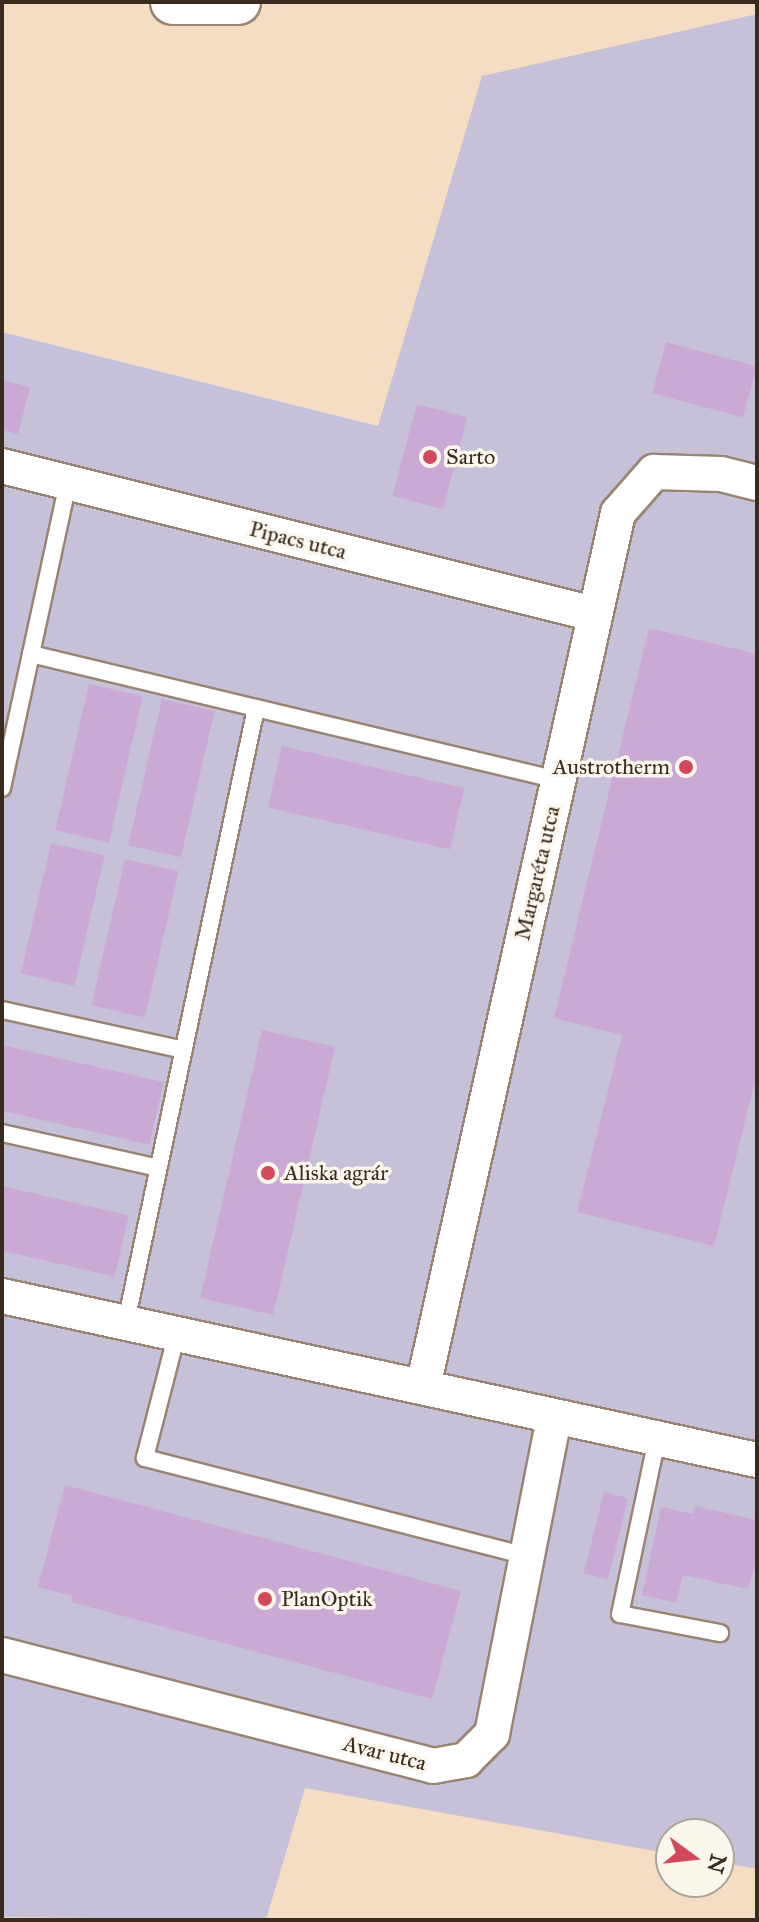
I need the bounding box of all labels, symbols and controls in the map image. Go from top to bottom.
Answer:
place label: Sarto [446,444,495,470]
marker: Sarto [421,448,439,466]
street label: Pipacs utca [247,515,349,565]
place label: Austrotherm [553,754,670,780]
marker: Austrotherm [677,758,695,776]
street label: Margaréta utca [509,803,565,943]
place label: Aliska agrár [284,1160,388,1186]
marker: Aliska agrár [259,1164,277,1182]
place label: PlanOptik [281,1586,373,1612]
marker: PlanOptik [256,1590,274,1608]
street label: Avar utca [341,1730,429,1776]
north arrow [655,1818,735,1898]
text: N [701,1851,732,1876]

